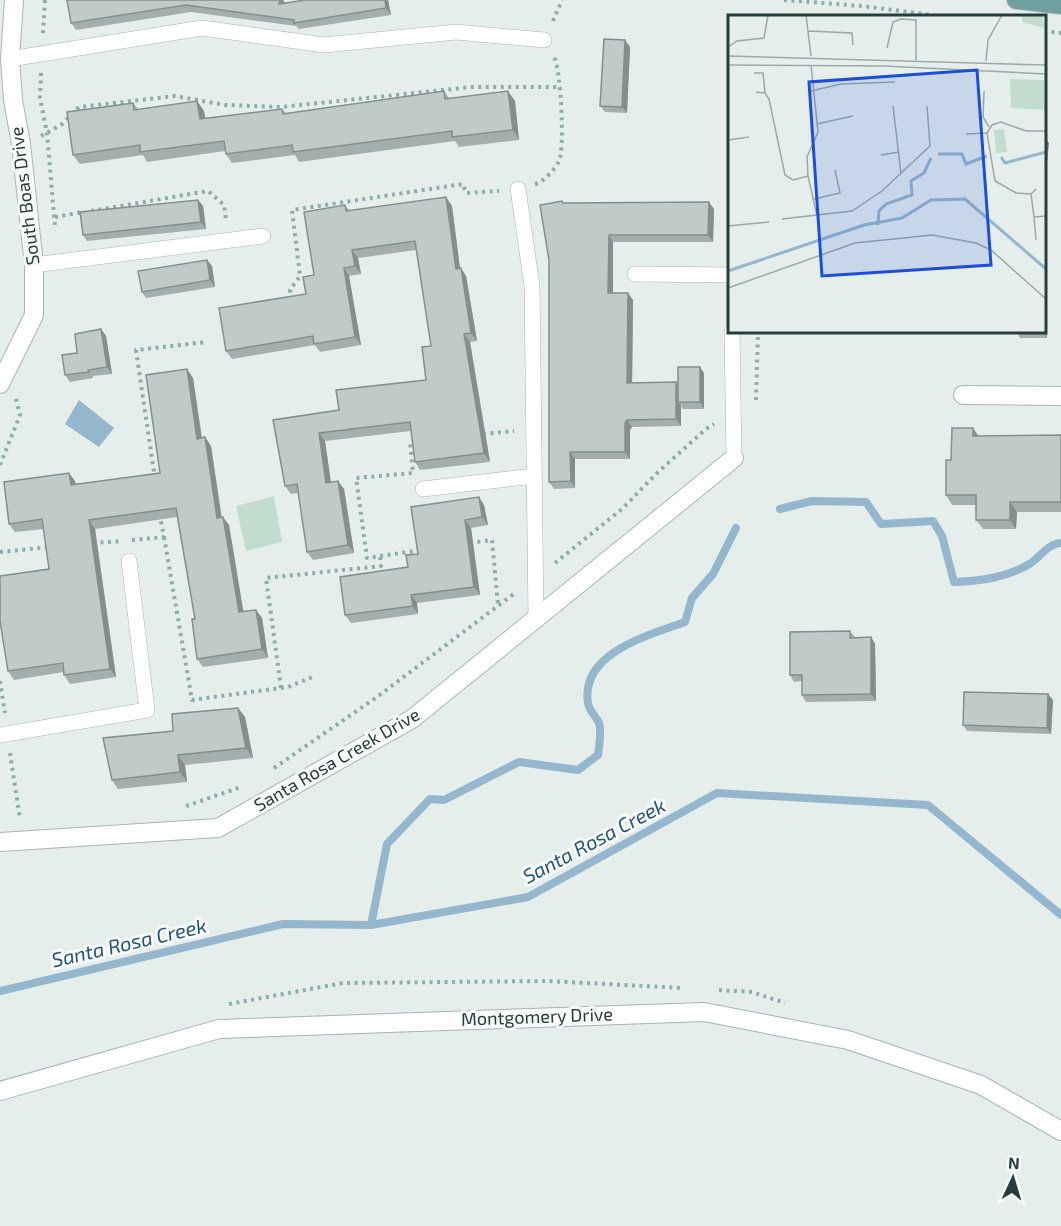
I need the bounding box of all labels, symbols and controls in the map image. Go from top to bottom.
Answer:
inset map [728,15,1046,333]
street label: South Boas Drive [5,126,43,266]
street label: Santa Rosa Creek Drive [250,703,423,816]
water label: Santa Rosa Creek [518,792,669,888]
water label: Santa Rosa Creek [49,913,209,972]
street label: Montgomery Drive [461,1002,613,1030]
north arrow [983,1148,1043,1208]
text: N [1008,1153,1021,1172]

